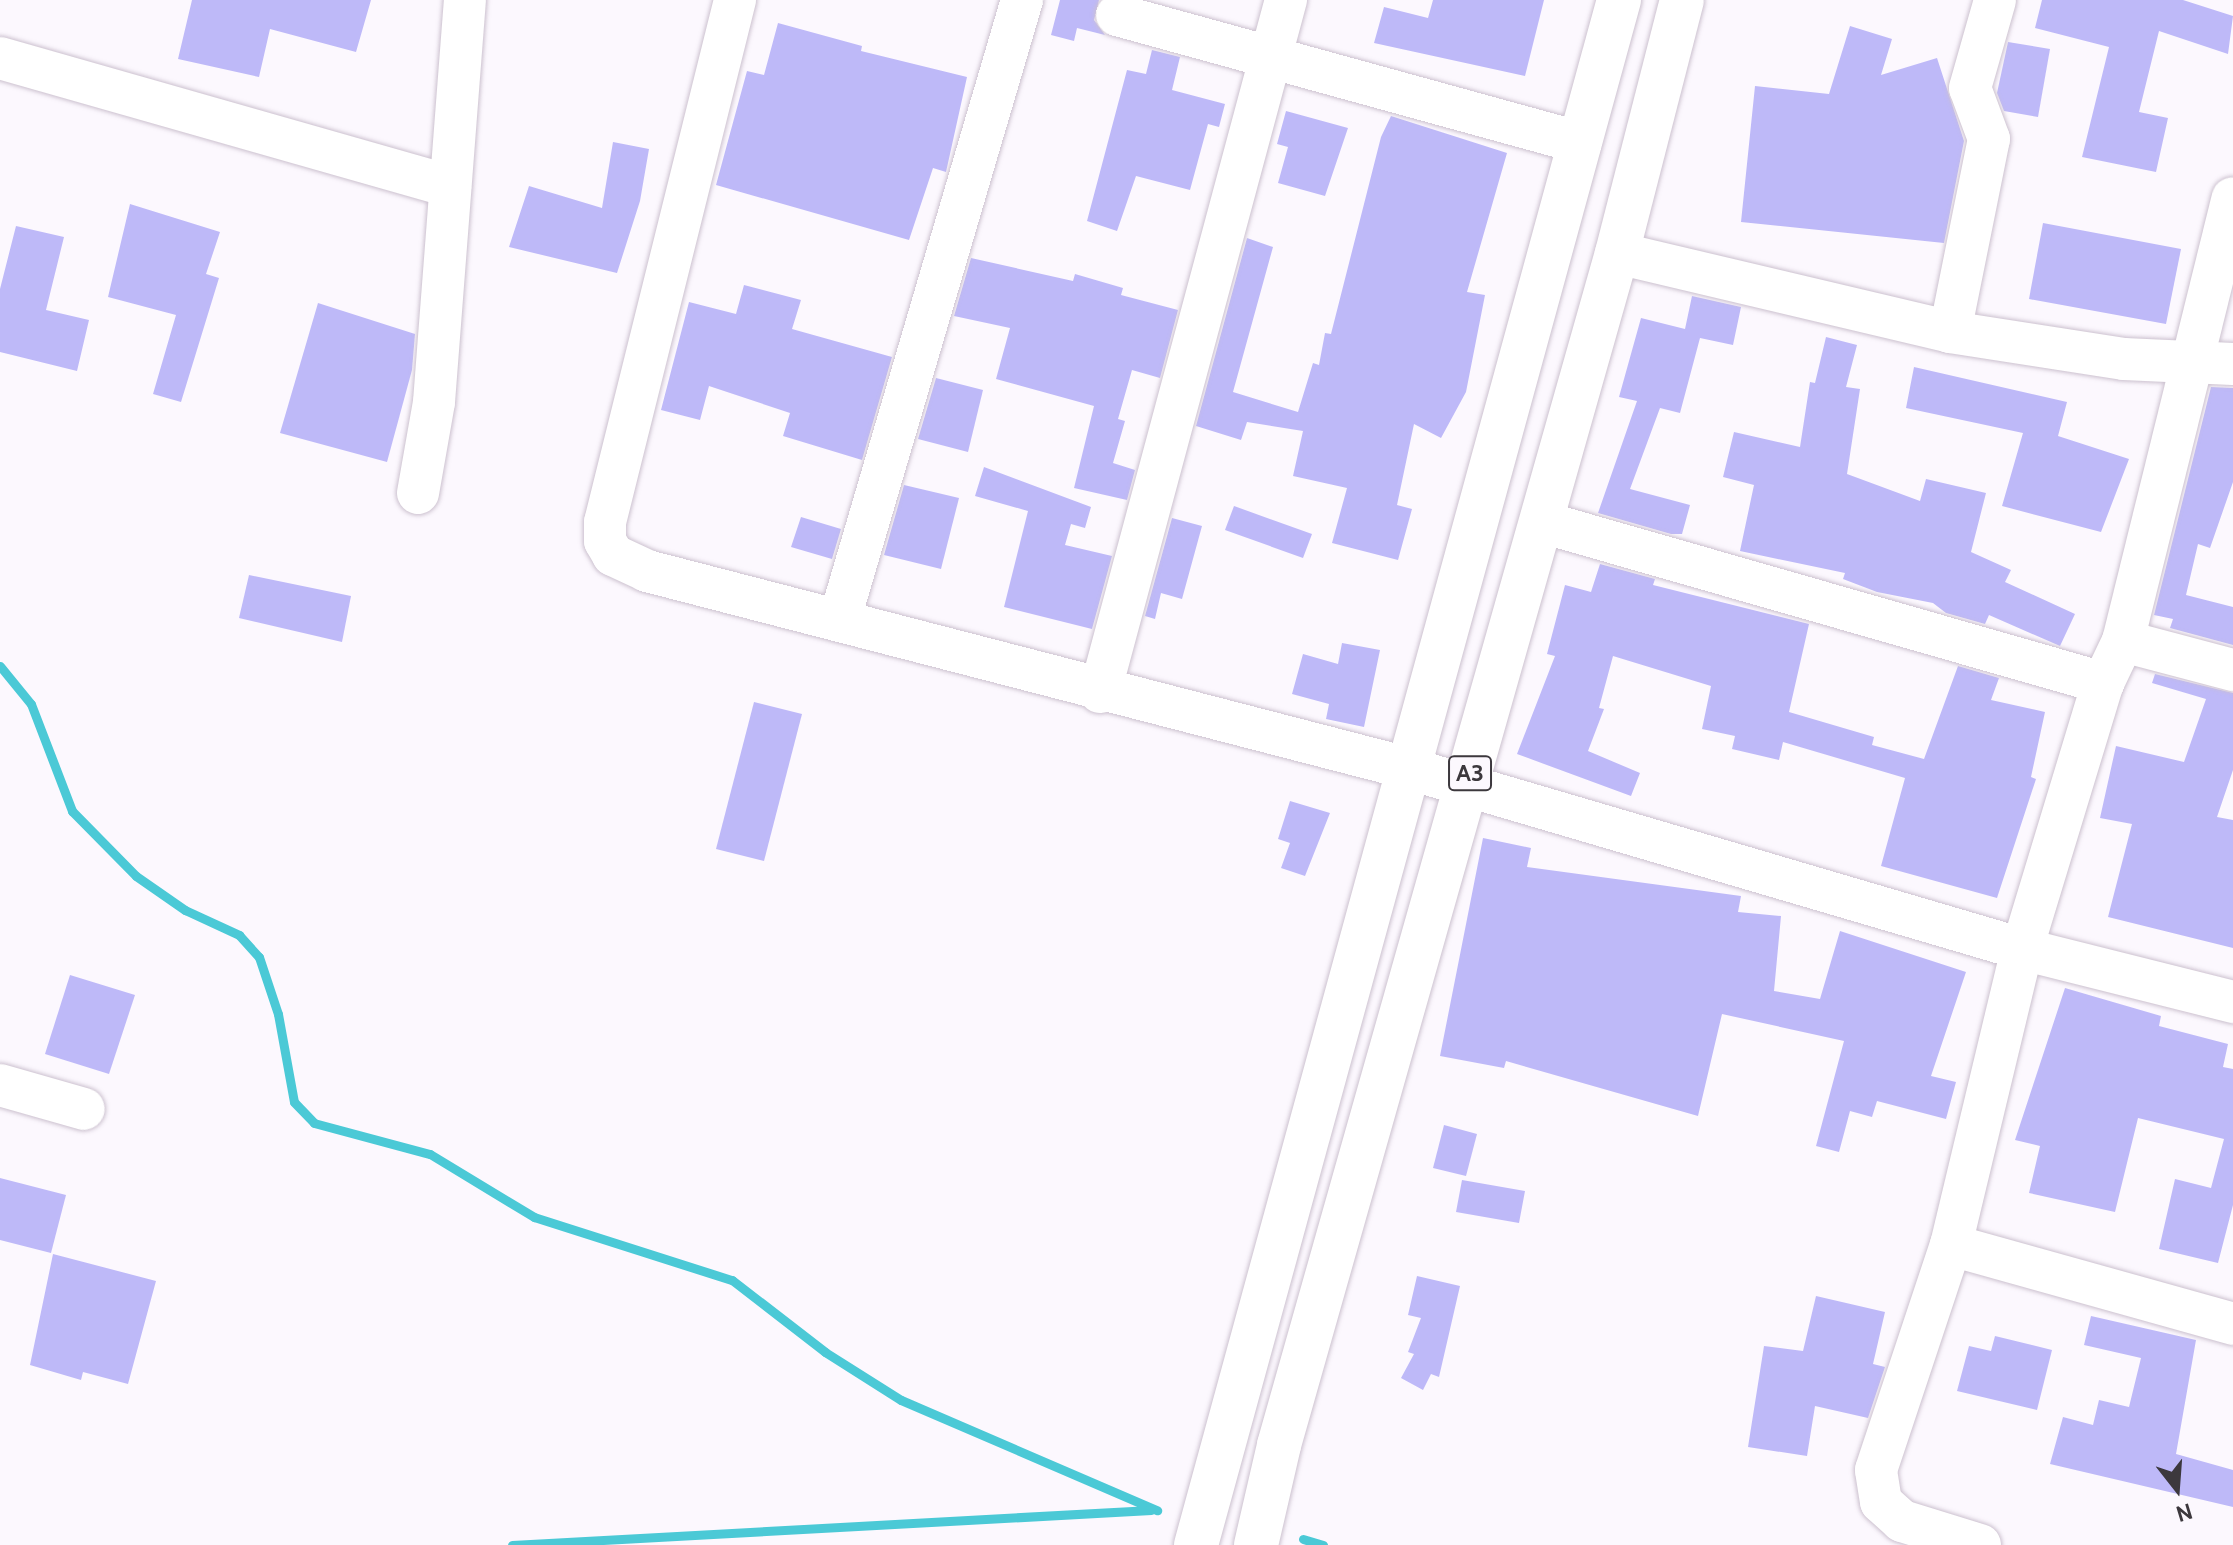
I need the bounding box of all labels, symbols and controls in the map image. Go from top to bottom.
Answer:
road number: A3 [1448,753,1492,793]
north arrow [2137,1449,2217,1529]
text: N [2173,1497,2196,1528]

